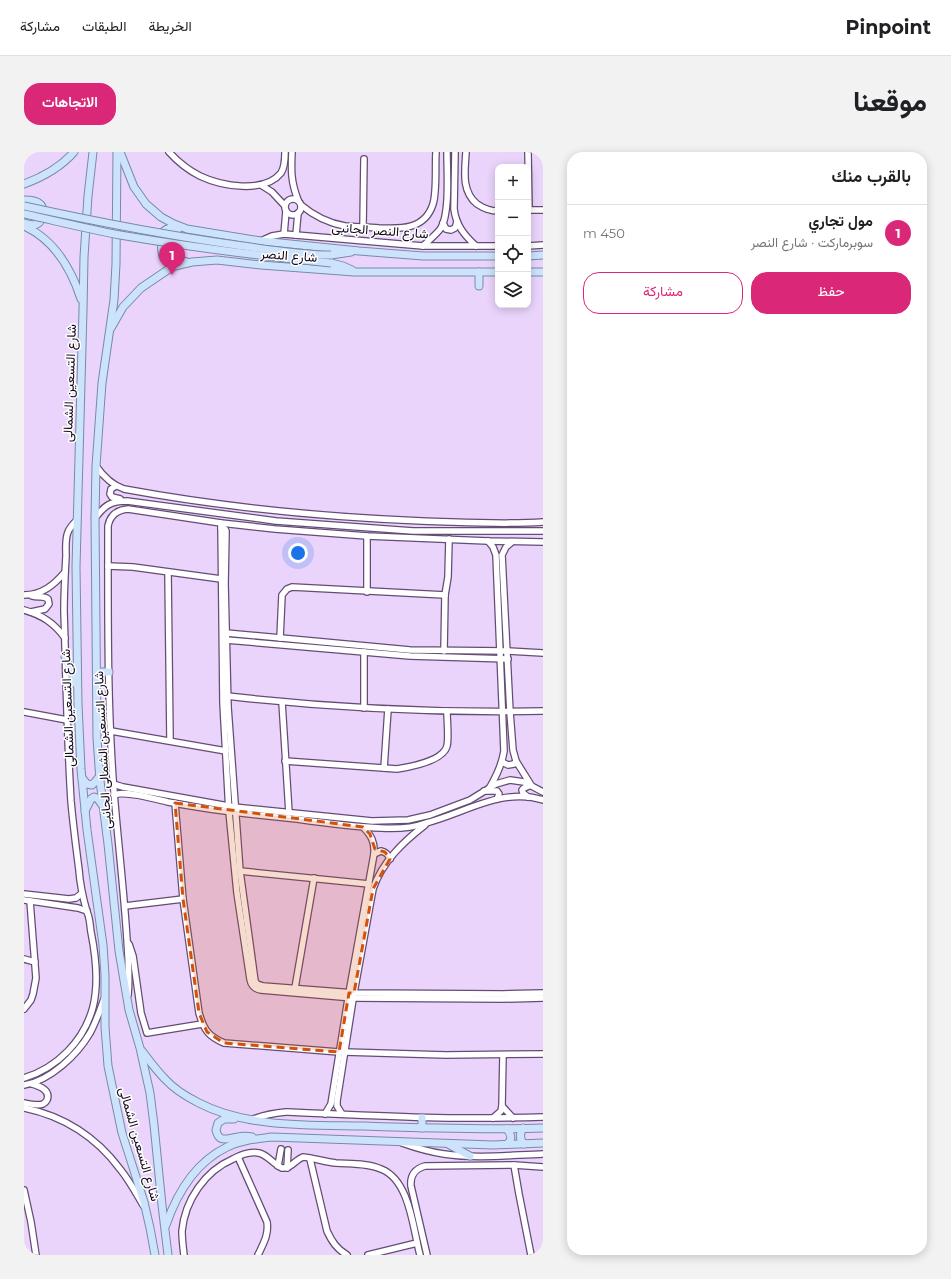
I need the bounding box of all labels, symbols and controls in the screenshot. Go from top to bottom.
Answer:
text: Pinpoint [846,16,931,39]
text: مشاركة [20,17,60,35]
text: الطبقات [82,17,126,35]
text: الخريطة [148,17,192,35]
button: الاتجاهات [24,83,116,125]
text: موقعنا [853,84,927,118]
map controls [495,164,531,308]
button: + [495,164,531,200]
text: بالقرب منك [832,166,911,186]
button: − [495,200,531,236]
text: مول تجاري [809,211,873,230]
street label: شارع النصر الجانبى [331,219,429,243]
text: 450 m [583,225,625,241]
text: 1 [895,225,901,241]
text: سوبرماركت · شارع النصر [751,234,873,250]
button: locate [495,236,531,272]
pin: 1 [159,242,185,275]
street label: شارع النصر [259,245,318,267]
button: layers [495,272,531,308]
button: مشاركة [583,272,743,314]
button: حفظ [751,272,911,314]
street label: شارع التسعين الشمالى [59,324,81,442]
your location [288,543,308,563]
street label: شارع التسعين الشمالى [57,649,79,767]
street label: شارع التسعين الشمالى الجانبى [90,670,116,830]
street label: شارع التسعين الشمالى [114,1085,164,1204]

